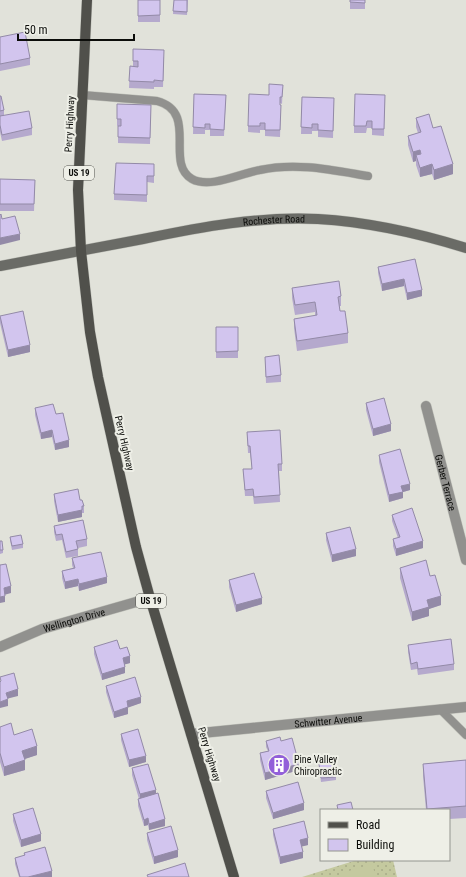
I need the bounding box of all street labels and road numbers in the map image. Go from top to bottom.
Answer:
street label: Perry Highway [63,96,76,153]
road number: US 19 [64,166,94,180]
street label: Rochester Road [242,213,305,228]
street label: Perry Highway [113,414,136,472]
street label: Gerber Terrace [433,453,458,512]
road number: US 19 [136,594,166,608]
street label: Wellington Drive [42,606,107,634]
street label: Schwitter Avenue [294,712,363,730]
street label: Perry Highway [196,726,223,783]

